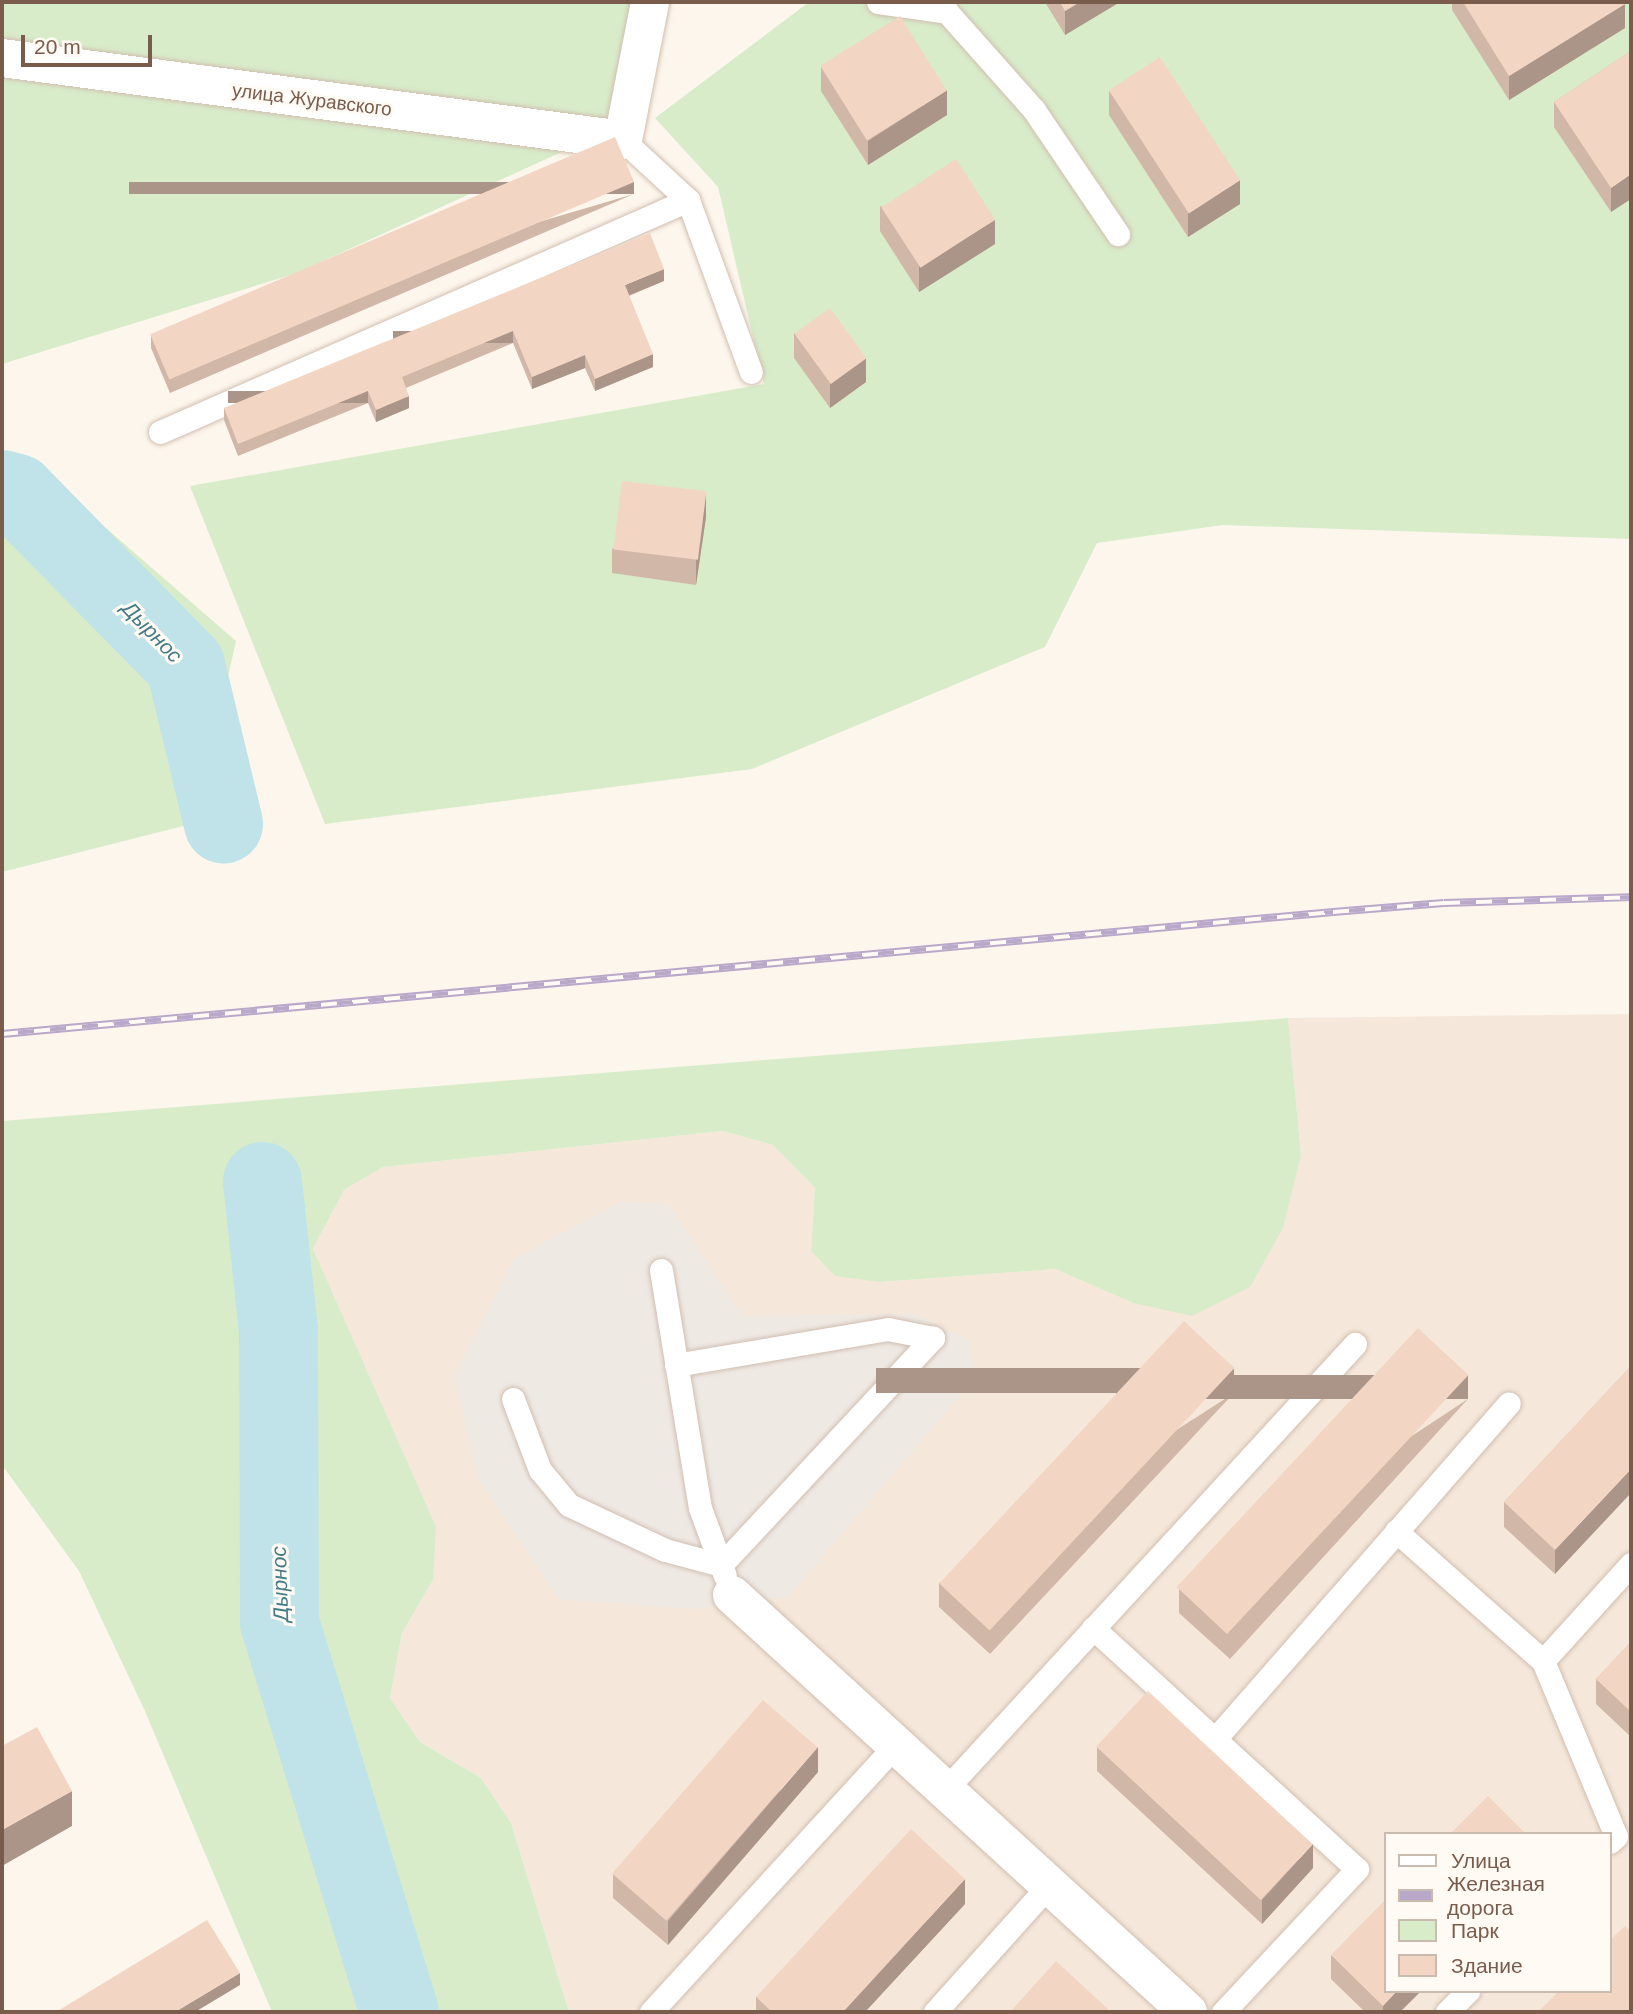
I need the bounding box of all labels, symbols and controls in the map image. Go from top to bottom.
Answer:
scale bar [24,21,156,65]
text: 20 m [34,35,81,58]
street label: улица Журавского [231,79,393,121]
water label: Дырнос [117,596,187,668]
water label: Дырнос [266,1546,294,1622]
legend [1384,1832,1612,1993]
text: Улица [1451,1849,1511,1872]
text: Железная дорога [1447,1872,1545,1919]
text: Парк [1451,1919,1499,1942]
text: Здание [1451,1954,1523,1977]

